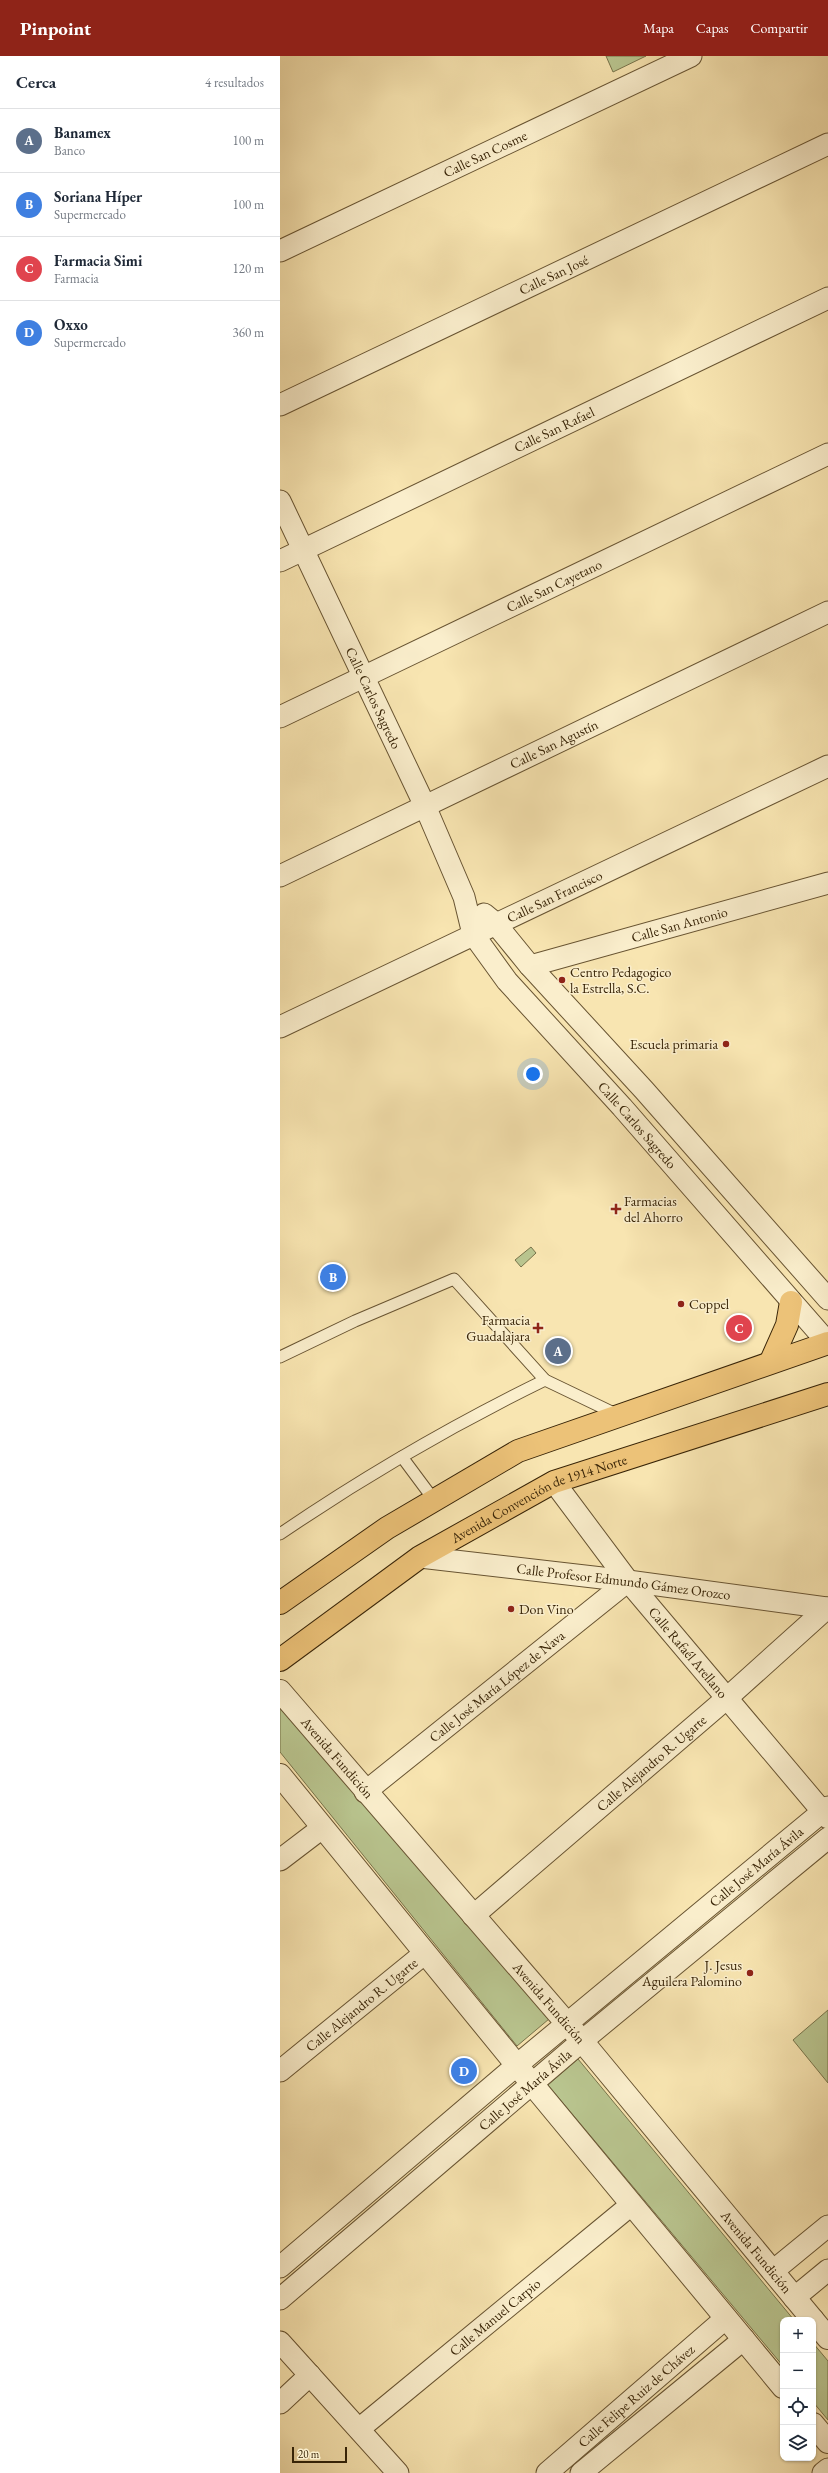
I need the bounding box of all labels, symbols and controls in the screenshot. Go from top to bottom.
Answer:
text: Pinpoint [20,16,91,41]
text: Mapa [643,19,674,37]
text: Capas [696,19,728,37]
text: Compartir [750,19,808,37]
text: Cerca [16,71,56,93]
text: 4 resultados [205,74,264,91]
text: Banamex [54,123,111,142]
street label: Calle San Cosme [440,126,530,181]
text: A [24,132,34,149]
text: 100 m [233,132,264,149]
text: Banco [54,142,85,159]
text: Soriana Híper [54,187,142,206]
text: B [25,196,33,213]
text: 100 m [233,196,264,213]
text: Supermercado [54,206,126,223]
street label: Calle San José [516,250,592,299]
text: Farmacia Simi [54,251,142,270]
text: C [24,260,34,277]
text: 120 m [233,260,264,277]
text: Farmacia [54,270,99,287]
text: Oxxo [54,315,88,334]
text: D [24,324,34,341]
text: 360 m [233,324,264,341]
text: Supermercado [54,334,126,351]
street label: Calle San Rafael [511,402,598,456]
street label: Calle San Cayetano [503,555,605,616]
street label: Calle Carlos Sagredo [342,644,406,752]
street label: Calle San Agustín [507,715,602,773]
street label: Calle San Francisco [504,866,605,927]
street label: Calle San Antonio [629,902,730,946]
place label: Centro Pedagogico la Estrella, S.C. [570,963,672,997]
marker: Centro Pedagogico la Estrella, S.C. [557,975,567,985]
place label: Escuela primaria [630,1035,718,1053]
marker: Escuela primaria [721,1039,731,1049]
your location [523,1064,543,1084]
street label: Calle Carlos Sagredo [594,1077,681,1172]
place label: Farmacias del Ahorro [624,1192,683,1226]
marker: Farmacias del Ahorro [611,1204,621,1214]
pin: B [320,1262,346,1292]
place label: Coppel [689,1295,730,1313]
marker: Coppel [676,1299,686,1309]
place label: Farmacia Guadalajara [466,1311,530,1345]
pin: C [726,1313,752,1343]
marker: Farmacia Guadalajara [533,1323,543,1333]
pin: A [545,1336,571,1366]
street label: Avenida Convención de 1914 Norte [447,1450,630,1547]
street label: Calle Profesor Edmundo Gámez Orozco [515,1559,732,1604]
place label: Don Vino [519,1600,574,1618]
street label: Calle Rafaél Arellano [645,1603,732,1702]
marker: Don Vino [506,1604,516,1614]
street label: Calle José María López de Nava [425,1626,569,1746]
street label: Calle Alejandro R. Ugarte [593,1710,711,1815]
street label: Avenida Fundición [297,1712,378,1803]
street label: Calle José María Ávila [705,1822,807,1911]
street label: Calle Alejandro R. Ugarte [302,1953,422,2056]
place label: J. Jesus Aguilera Palomino [641,1956,742,1990]
street label: Avenida Fundición [508,1958,590,2048]
marker: J. Jesus Aguilera Palomino [745,1968,755,1978]
street label: Calle José María Ávila [475,2045,575,2135]
pin: D [451,2056,477,2086]
street label: Avenida Fundición [716,2206,796,2297]
street label: Calle Manuel Carpio [446,2274,544,2360]
map controls [780,2317,816,2461]
button: + [780,2317,816,2353]
street label: Calle Felipe Ruiz de Chávez [574,2340,699,2451]
button: − [780,2353,816,2389]
button: locate [780,2389,816,2425]
button: layers [780,2425,816,2461]
scale bar [292,2445,347,2464]
text: 20 m [298,2447,319,2461]

